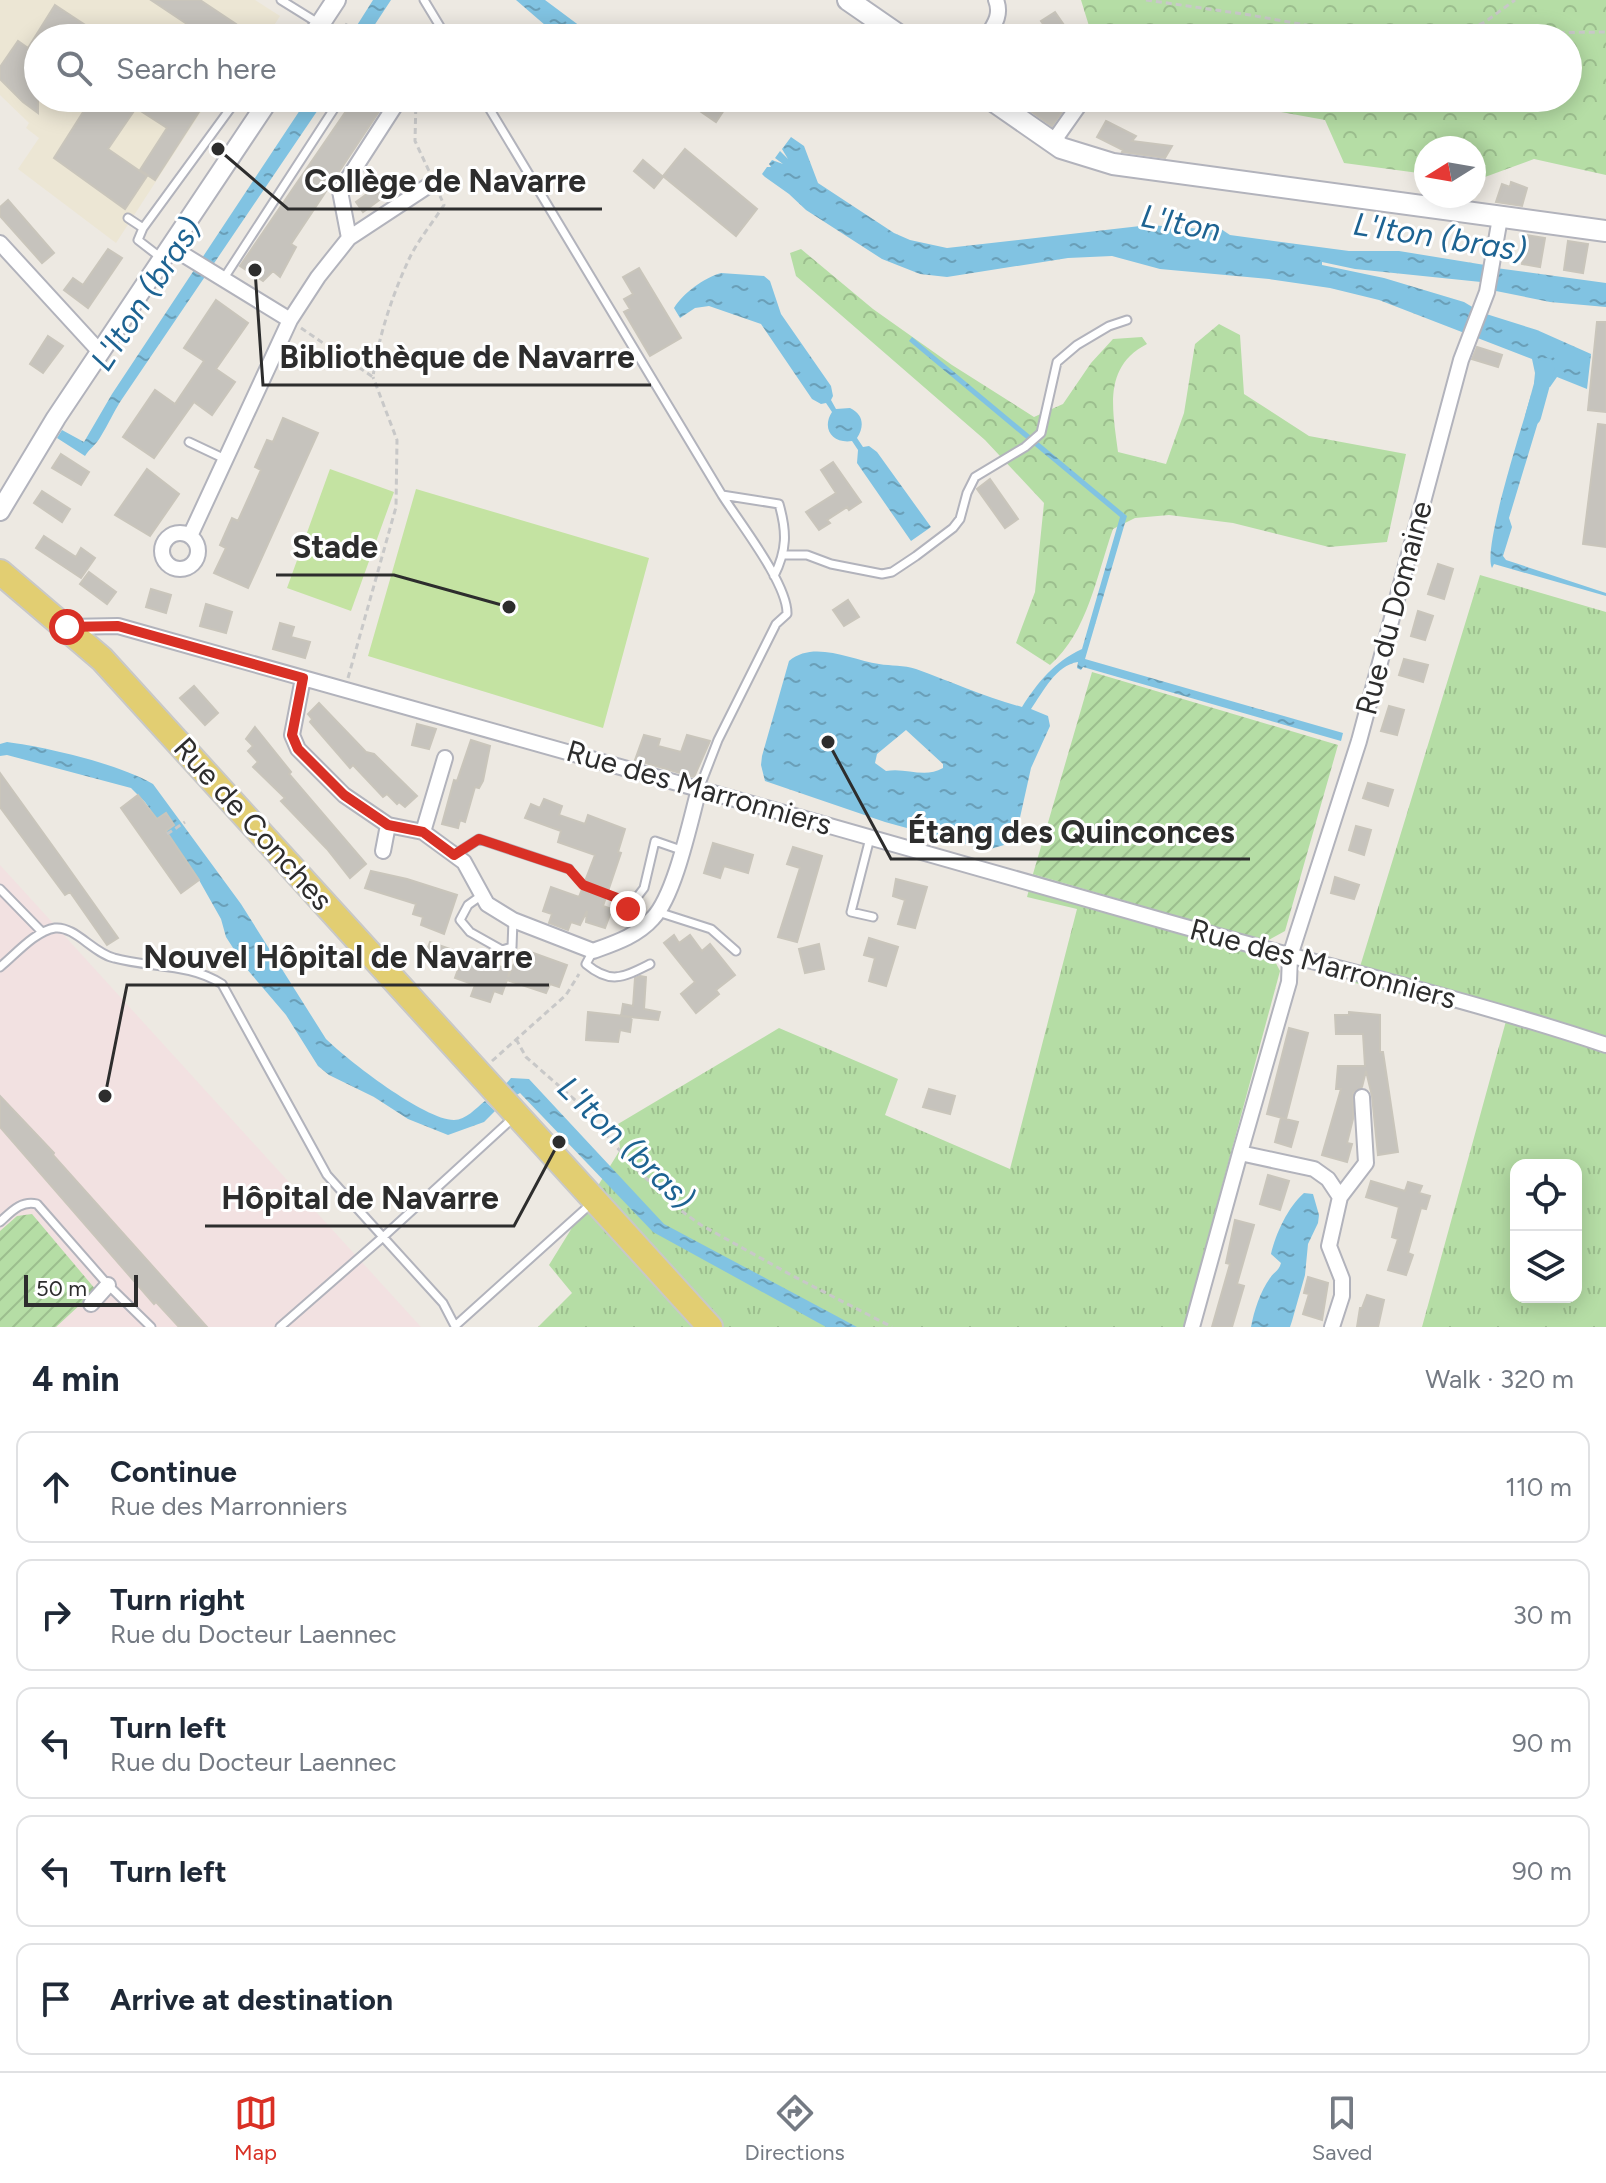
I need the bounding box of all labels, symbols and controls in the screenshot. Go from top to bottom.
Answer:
search box [24,24,1582,112]
icon: search [52,46,96,90]
text: Search here [116,50,276,87]
north arrow [1414,136,1486,208]
callout: Collège de Navarre [288,153,602,209]
text: Collège de Navarre [304,162,586,200]
water label: L'Iton [1138,197,1224,249]
water label: L'Iton (bras) [1351,205,1529,269]
water label: L'Iton (bras) [83,210,209,378]
callout: Bibliothèque de Navarre [263,329,651,385]
text: Bibliothèque de Navarre [279,338,635,376]
street label: Rue du Domaine [1347,497,1440,719]
callout: Stade [276,519,394,575]
text: Stade [292,528,378,566]
route start [49,609,85,645]
street label: Rue de Conches [166,730,341,918]
street label: Rue des Marronniers [562,732,836,843]
callout: Étang des Quinconces [891,803,1250,859]
text: Étang des Quinconces [907,813,1235,851]
route end [610,891,646,927]
street label: Rue des Marronniers [1186,910,1460,1017]
callout: Nouvel Hôpital de Navarre [127,929,549,985]
text: Nouvel Hôpital de Navarre [143,938,533,976]
water label: L'Iton (bras) [550,1069,702,1217]
map controls [1510,1159,1582,1303]
button: locate [1510,1159,1582,1231]
callout: Hôpital de Navarre [205,1170,514,1226]
text: Hôpital de Navarre [221,1179,499,1217]
button: layers [1510,1231,1582,1303]
scale bar [24,1271,138,1307]
text: 50 m [36,1275,87,1302]
text: 4 min [32,1359,119,1400]
text: Walk · 320 m [1425,1363,1574,1395]
text: Continue [110,1453,237,1490]
icon: ahead [34,1465,78,1509]
text: 110 m [1505,1471,1572,1503]
text: Rue des Marronniers [110,1490,347,1522]
text: Turn right [110,1581,245,1618]
icon: right [34,1593,78,1637]
text: 30 m [1513,1599,1572,1631]
text: Rue du Docteur Laennec [110,1618,397,1650]
text: Turn left [110,1709,227,1746]
icon: left [34,1721,78,1765]
text: 90 m [1512,1727,1572,1759]
text: Rue du Docteur Laennec [110,1746,397,1778]
icon: left [34,1849,78,1893]
text: Turn left [110,1853,227,1890]
text: 90 m [1512,1855,1572,1887]
icon: arrive [34,1977,78,2021]
text: Arrive at destination [110,1981,393,2018]
tab: Map [234,2091,278,2166]
tab: Directions [745,2091,845,2166]
tab: Saved [1312,2091,1372,2166]

